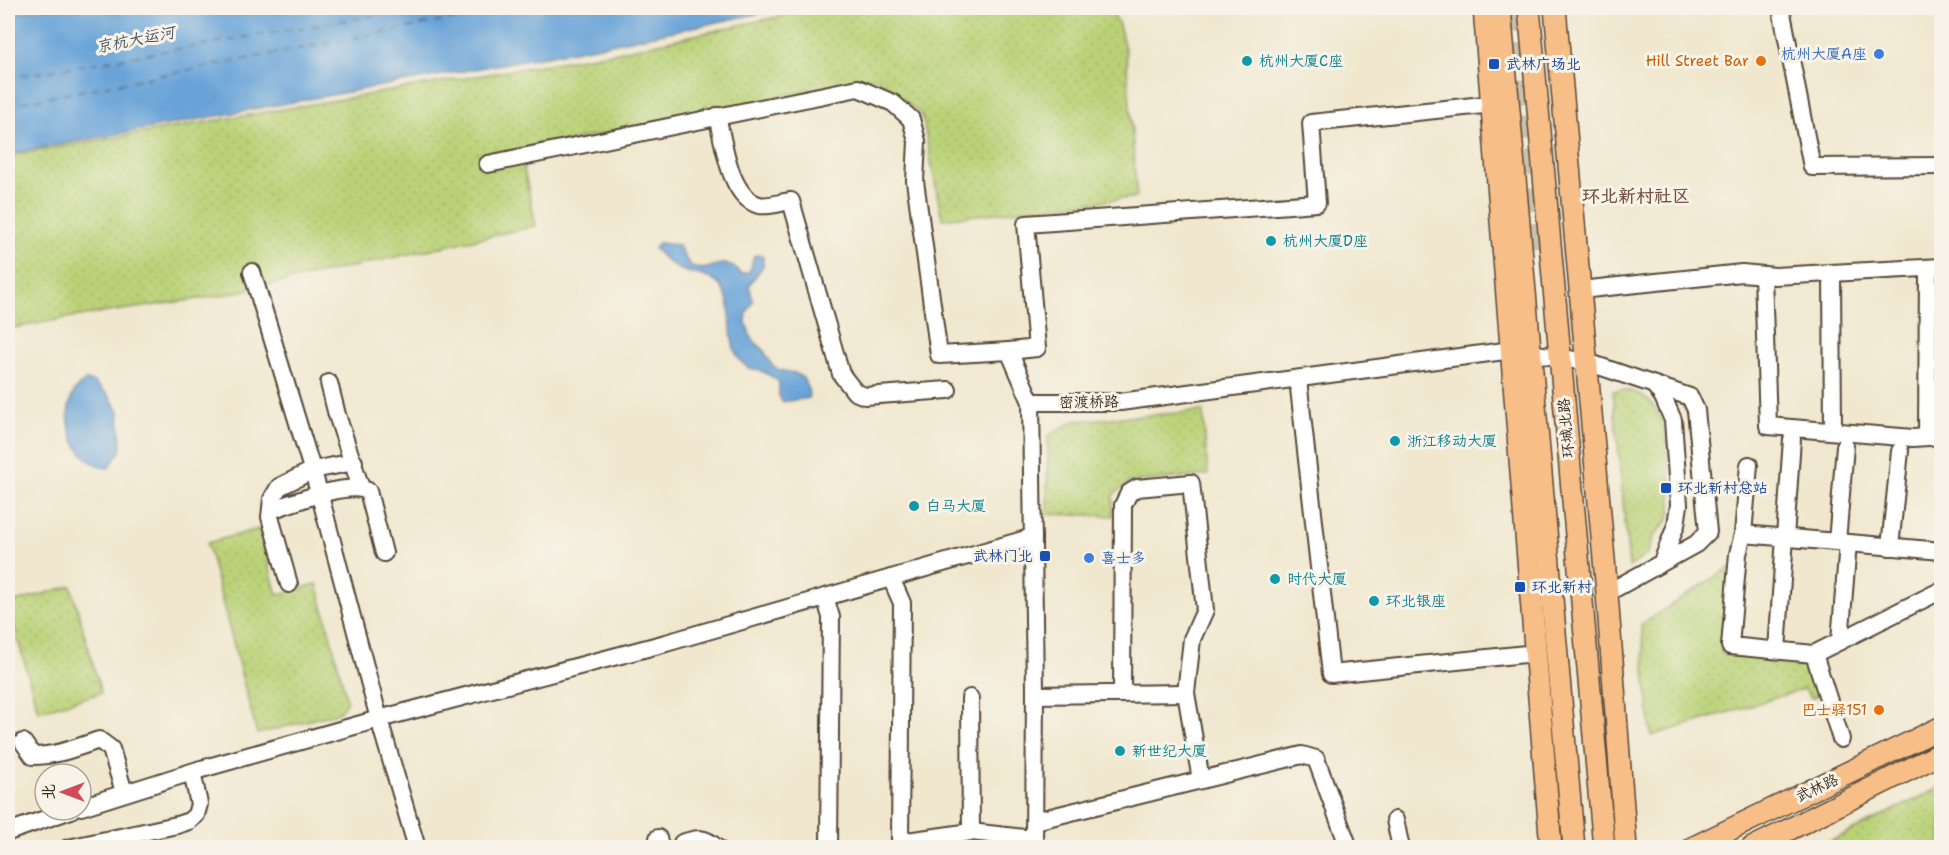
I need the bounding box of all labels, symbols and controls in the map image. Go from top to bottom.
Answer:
water label: 京杭大运河 [94,21,179,57]
place label: 杭州大厦A座 [1781,44,1867,64]
marker: 杭州大厦A座 [1872,47,1886,61]
place label: 杭州大厦C座 [1259,51,1343,71]
place label: Hill Street Bar [1646,51,1749,71]
marker: 杭州大厦C座 [1240,54,1254,68]
place label: 武林广场北 [1506,54,1581,74]
marker: Hill Street Bar [1754,54,1768,68]
marker: 武林广场北 [1487,57,1501,71]
district label: 环北新村社区 [1582,184,1690,208]
place label: 杭州大厦D座 [1283,231,1368,251]
marker: 杭州大厦D座 [1264,234,1278,248]
street label: 密渡桥路 [1059,391,1119,413]
street label: 环城北路 [1553,397,1579,459]
place label: 浙江移动大厦 [1407,431,1497,451]
marker: 浙江移动大厦 [1388,434,1402,448]
place label: 环北新村总站 [1678,478,1768,498]
marker: 环北新村总站 [1659,481,1673,495]
place label: 白马大厦 [926,496,986,516]
marker: 白马大厦 [907,499,921,513]
place label: 武林门北 [973,546,1033,566]
place label: 喜士多 [1101,548,1146,568]
marker: 武林门北 [1038,549,1052,563]
marker: 喜士多 [1082,551,1096,565]
place label: 时代大厦 [1287,569,1347,589]
marker: 时代大厦 [1268,572,1282,586]
place label: 环北新村 [1532,577,1592,597]
marker: 环北新村 [1513,580,1527,594]
place label: 环北银座 [1386,591,1446,611]
marker: 环北银座 [1367,594,1381,608]
place label: 巴士驿151 [1801,700,1867,720]
marker: 巴士驿151 [1872,703,1886,717]
place label: 新世纪大厦 [1132,741,1207,761]
marker: 新世纪大厦 [1113,744,1127,758]
north arrow [33,762,93,822]
street label: 武林路 [1792,769,1842,807]
text: 北 [38,784,59,800]

